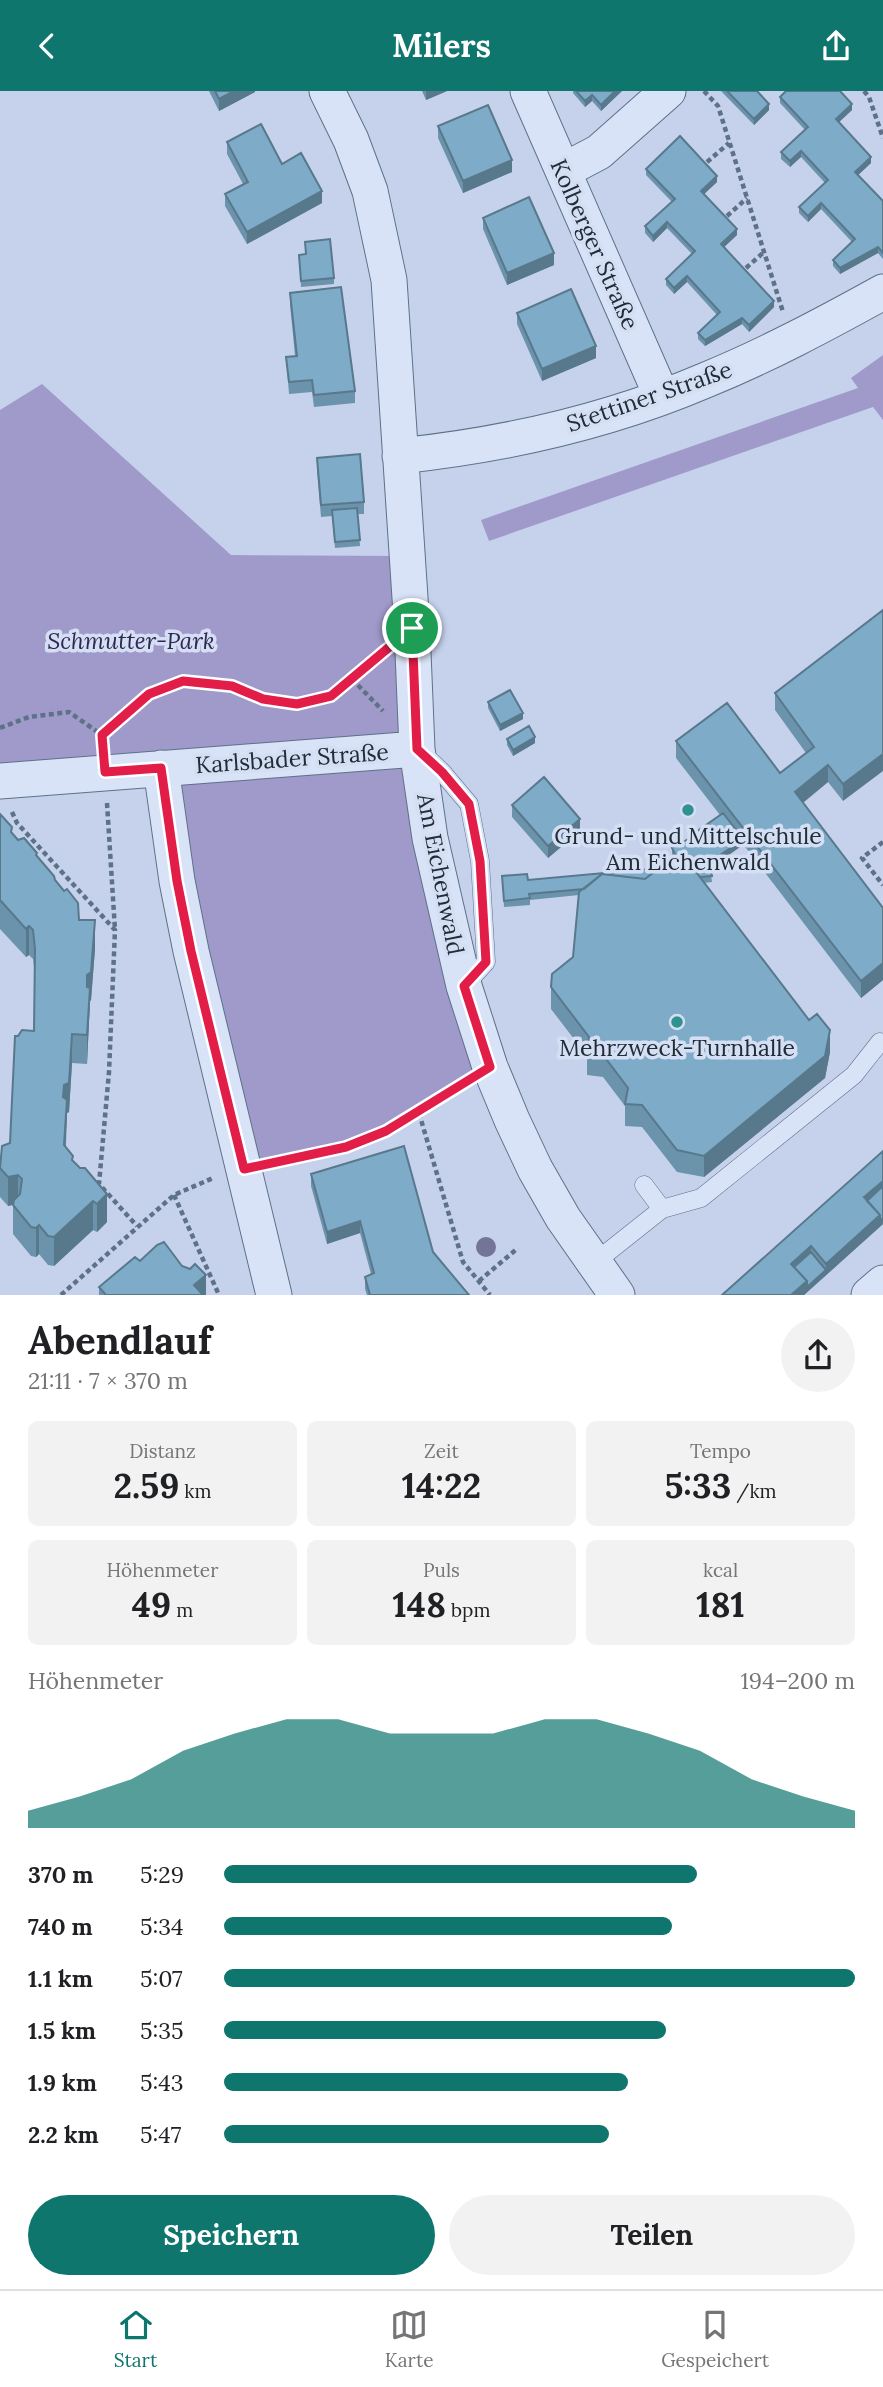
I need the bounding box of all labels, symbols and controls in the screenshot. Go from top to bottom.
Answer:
text: Milers [392,25,491,66]
icon: back [28,27,66,65]
icon: share [817,27,855,65]
street label: Kolberger Straße [544,154,646,334]
street label: Stettiner Straße [563,354,735,438]
pin [382,598,442,658]
icon: arrive [393,609,431,647]
park label: Schmutter-Park [47,626,215,655]
street label: Karlsbader Straße [194,737,390,779]
street label: Am Eichenwald [411,790,471,957]
marker: Grund- und Mittelschule Am Eichenwald [680,802,696,818]
place label: Grund- und Mittelschule Am Eichenwald [554,821,822,876]
marker: Mehrzweck-Turnhalle [669,1014,685,1030]
place label: Mehrzweck-Turnhalle [559,1033,795,1062]
text: Abendlauf [28,1316,212,1364]
button: share [781,1318,855,1392]
text: 21:11 · 7 × 370 m [28,1366,188,1395]
text: Distanz [129,1439,196,1463]
text: Zeit [424,1439,459,1463]
text: Tempo [690,1439,751,1463]
text: 2.59 [113,1463,179,1508]
text: 14:22 [402,1463,481,1508]
text: 5:33 [664,1463,731,1508]
text: km [179,1479,212,1503]
text: /km [731,1479,777,1503]
text: Höhenmeter [107,1558,218,1582]
text: Puls [423,1558,460,1582]
text: kcal [703,1558,738,1582]
text: 49 [132,1582,171,1627]
text: 148 [393,1582,446,1627]
text: 181 [696,1582,745,1627]
text: m [171,1598,193,1622]
text: bpm [446,1598,490,1622]
text: Höhenmeter [28,1666,163,1695]
text: 194–200 m [741,1666,855,1695]
text: 370 m [28,1860,94,1889]
text: 5:29 [140,1860,184,1889]
text: 740 m [28,1912,93,1941]
text: 5:34 [140,1912,184,1941]
text: 1.1 km [28,1964,93,1993]
text: 5:07 [140,1964,183,1993]
text: 1.5 km [28,2016,96,2045]
text: 5:35 [140,2016,184,2045]
text: 1.9 km [28,2068,97,2097]
text: 5:43 [140,2068,184,2097]
text: 2.2 km [28,2120,99,2149]
text: 5:47 [140,2120,181,2149]
button: Speichern [28,2195,435,2275]
button: Teilen [449,2195,855,2275]
tab: Start [114,2306,157,2372]
tab: Karte [385,2306,434,2372]
tab: Gespeichert [661,2306,769,2372]

